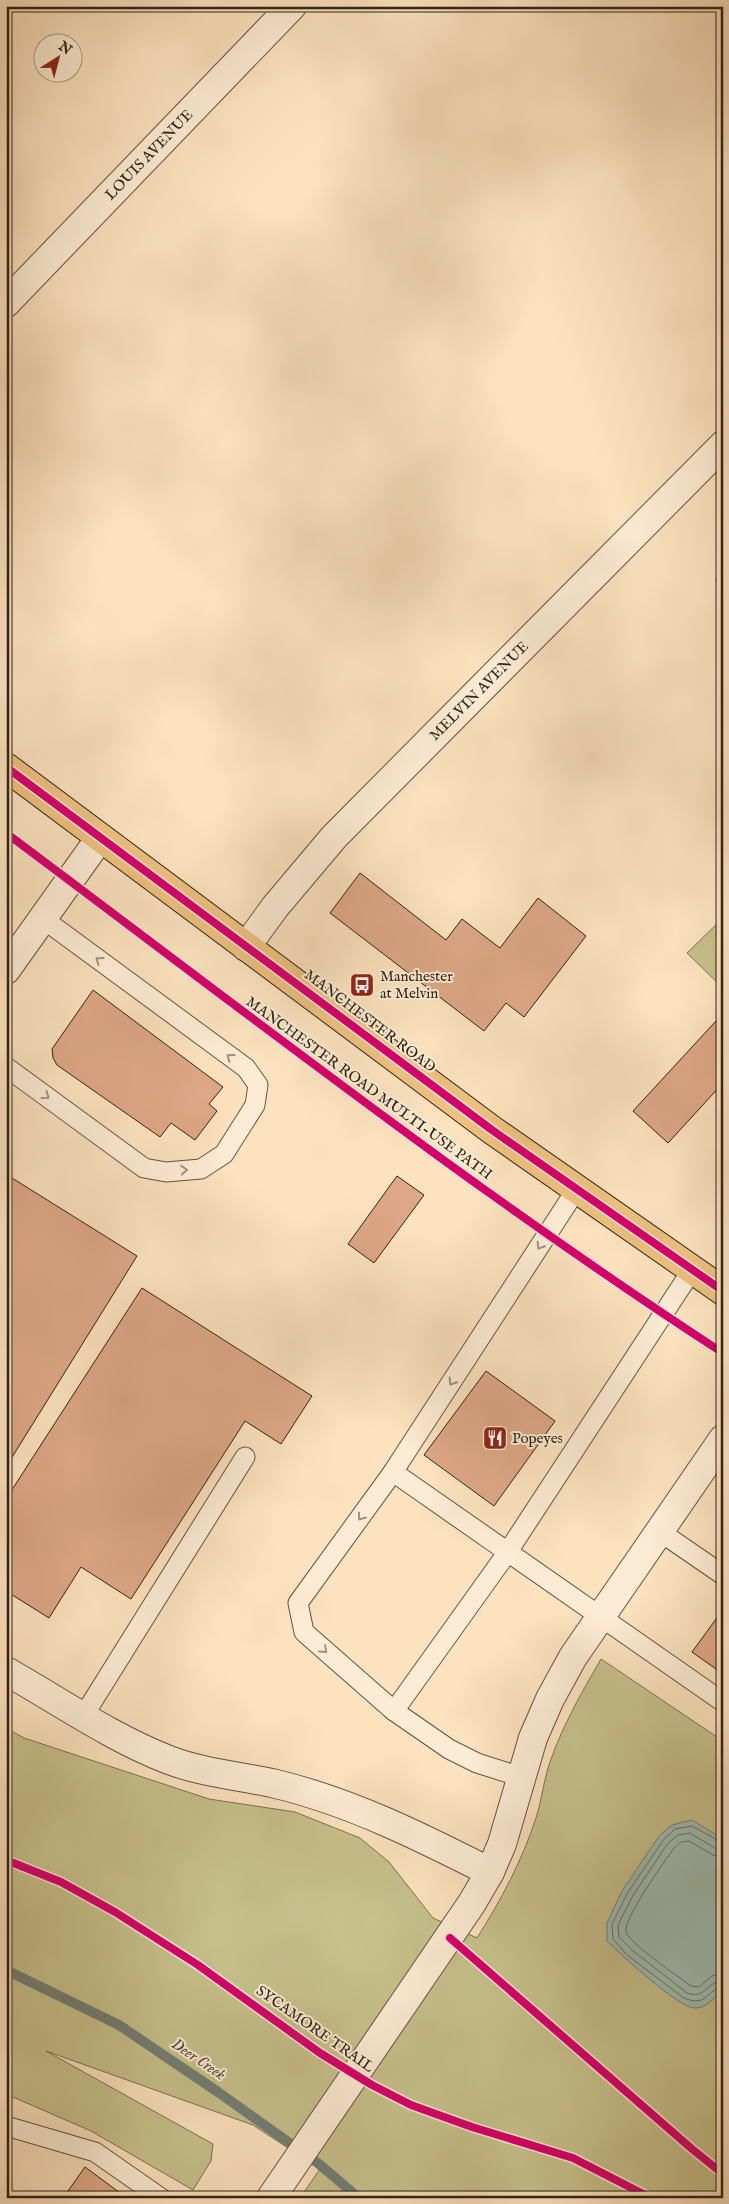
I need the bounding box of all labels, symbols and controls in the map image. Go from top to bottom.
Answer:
north arrow [32,32,82,82]
text: N [54,37,75,59]
street label: LOUIS AVENUE [101,106,197,204]
street label: MELVIN AVENUE [425,637,533,745]
one-way arrow [95,957,105,966]
street label: MANCHESTER ROAD [300,965,440,1077]
place label: Manchester at Melvin [380,967,453,1003]
bus stop icon: Manchester at Melvin [349,972,375,998]
street label: MANCHESTER ROAD MULTI-USE PATH [242,992,496,1184]
one-way arrow [227,1054,236,1062]
one-way arrow [40,1090,50,1099]
one-way arrow [180,1165,188,1176]
one-way arrow [537,1240,546,1250]
one-way arrow [448,1377,458,1386]
restaurant icon: Popeyes [482,1425,508,1451]
place label: Popeyes [512,1429,563,1448]
one-way arrow [358,1511,367,1521]
one-way arrow [319,1644,328,1653]
street label: SYCAMORE TRAIL [252,1981,378,2077]
water label: Deer Creek [167,2035,229,2086]

